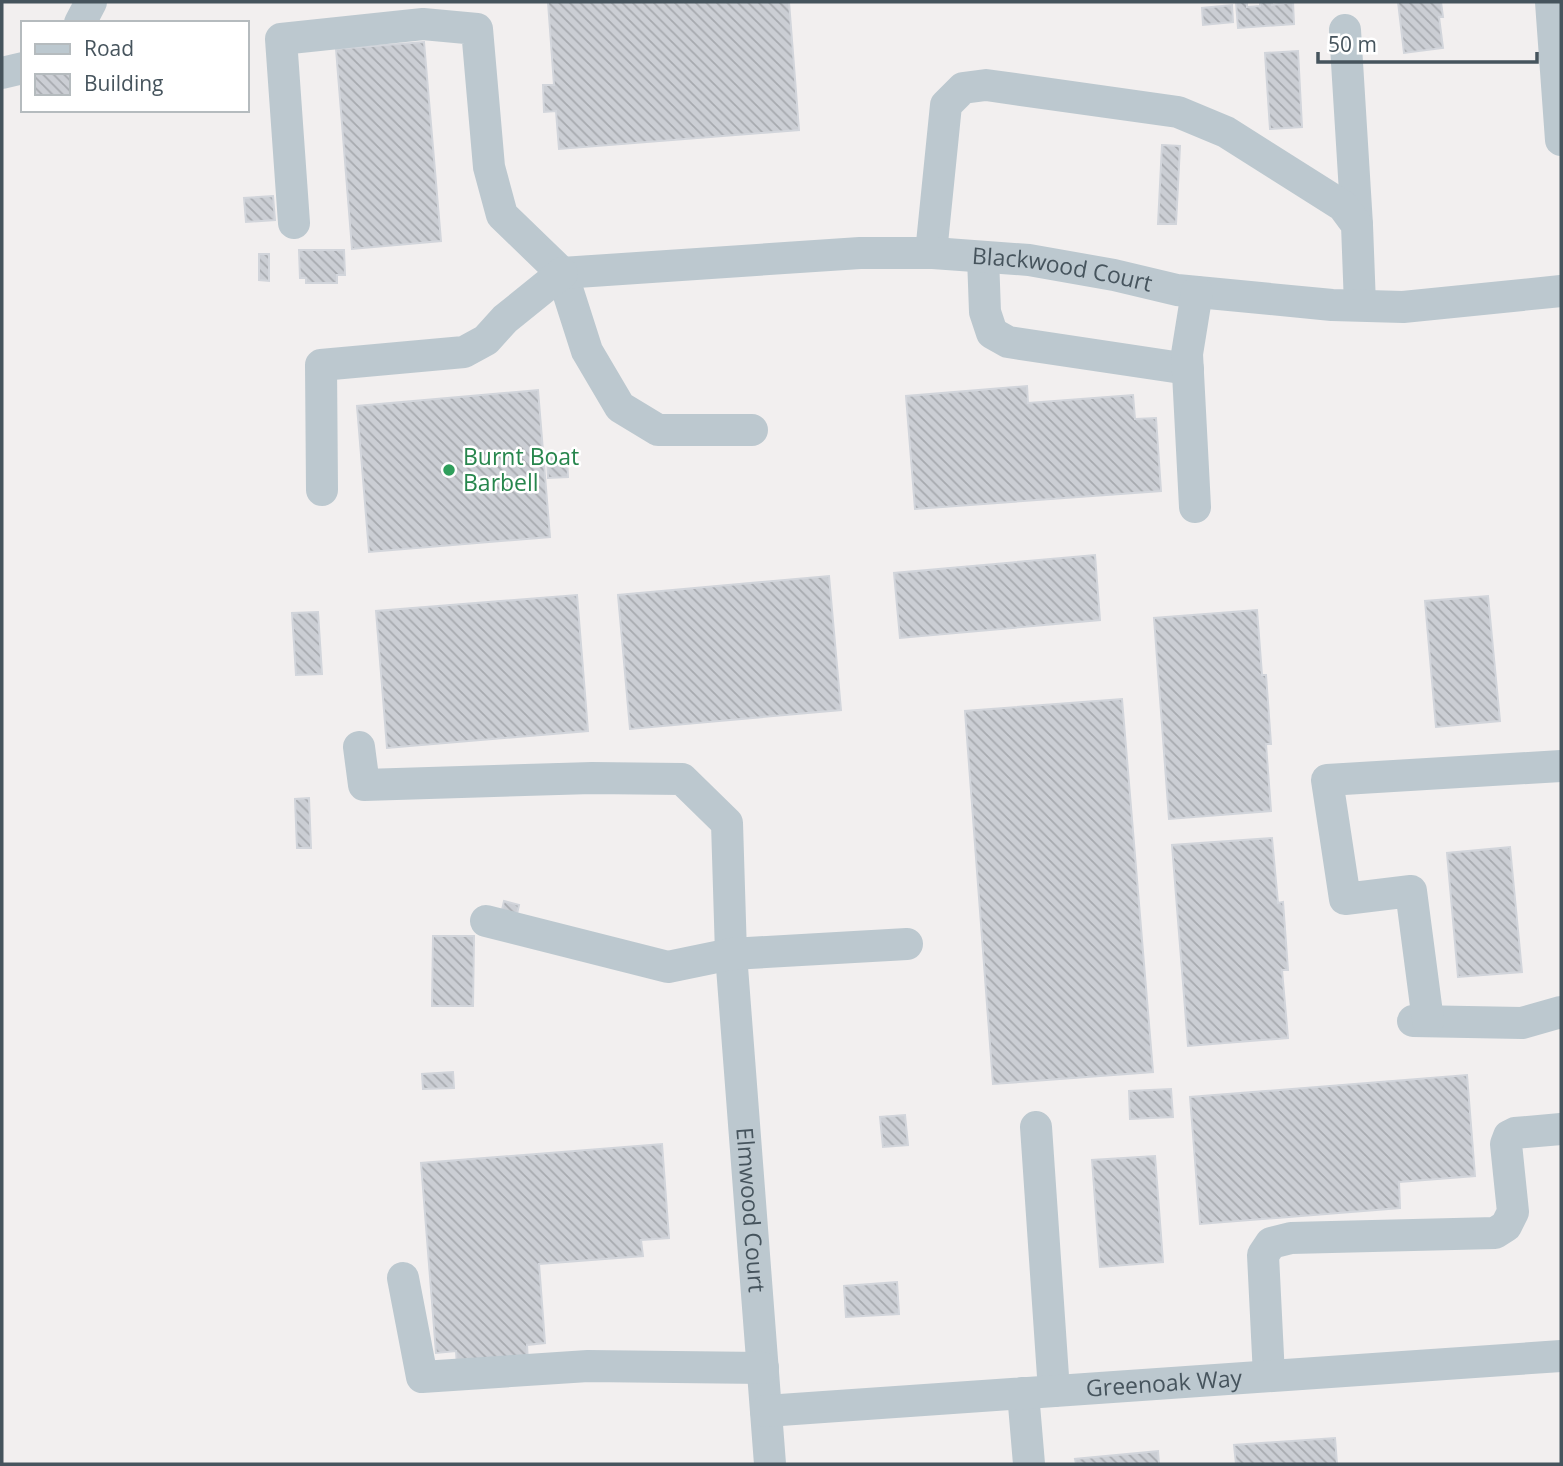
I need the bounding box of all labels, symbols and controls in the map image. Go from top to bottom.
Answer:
legend [21,21,248,112]
scale bar [1318,21,1537,65]
text: 50 m [1328,30,1377,58]
text: Road [84,34,134,62]
text: Building [84,69,163,97]
street label: Blackwood Court [971,239,1156,299]
place label: Burnt Boat Barbell [463,440,579,498]
marker: Burnt Boat Barbell [441,462,457,478]
street label: Elmwood Court [729,1126,774,1293]
street label: Greenoak Way [1085,1361,1244,1404]

